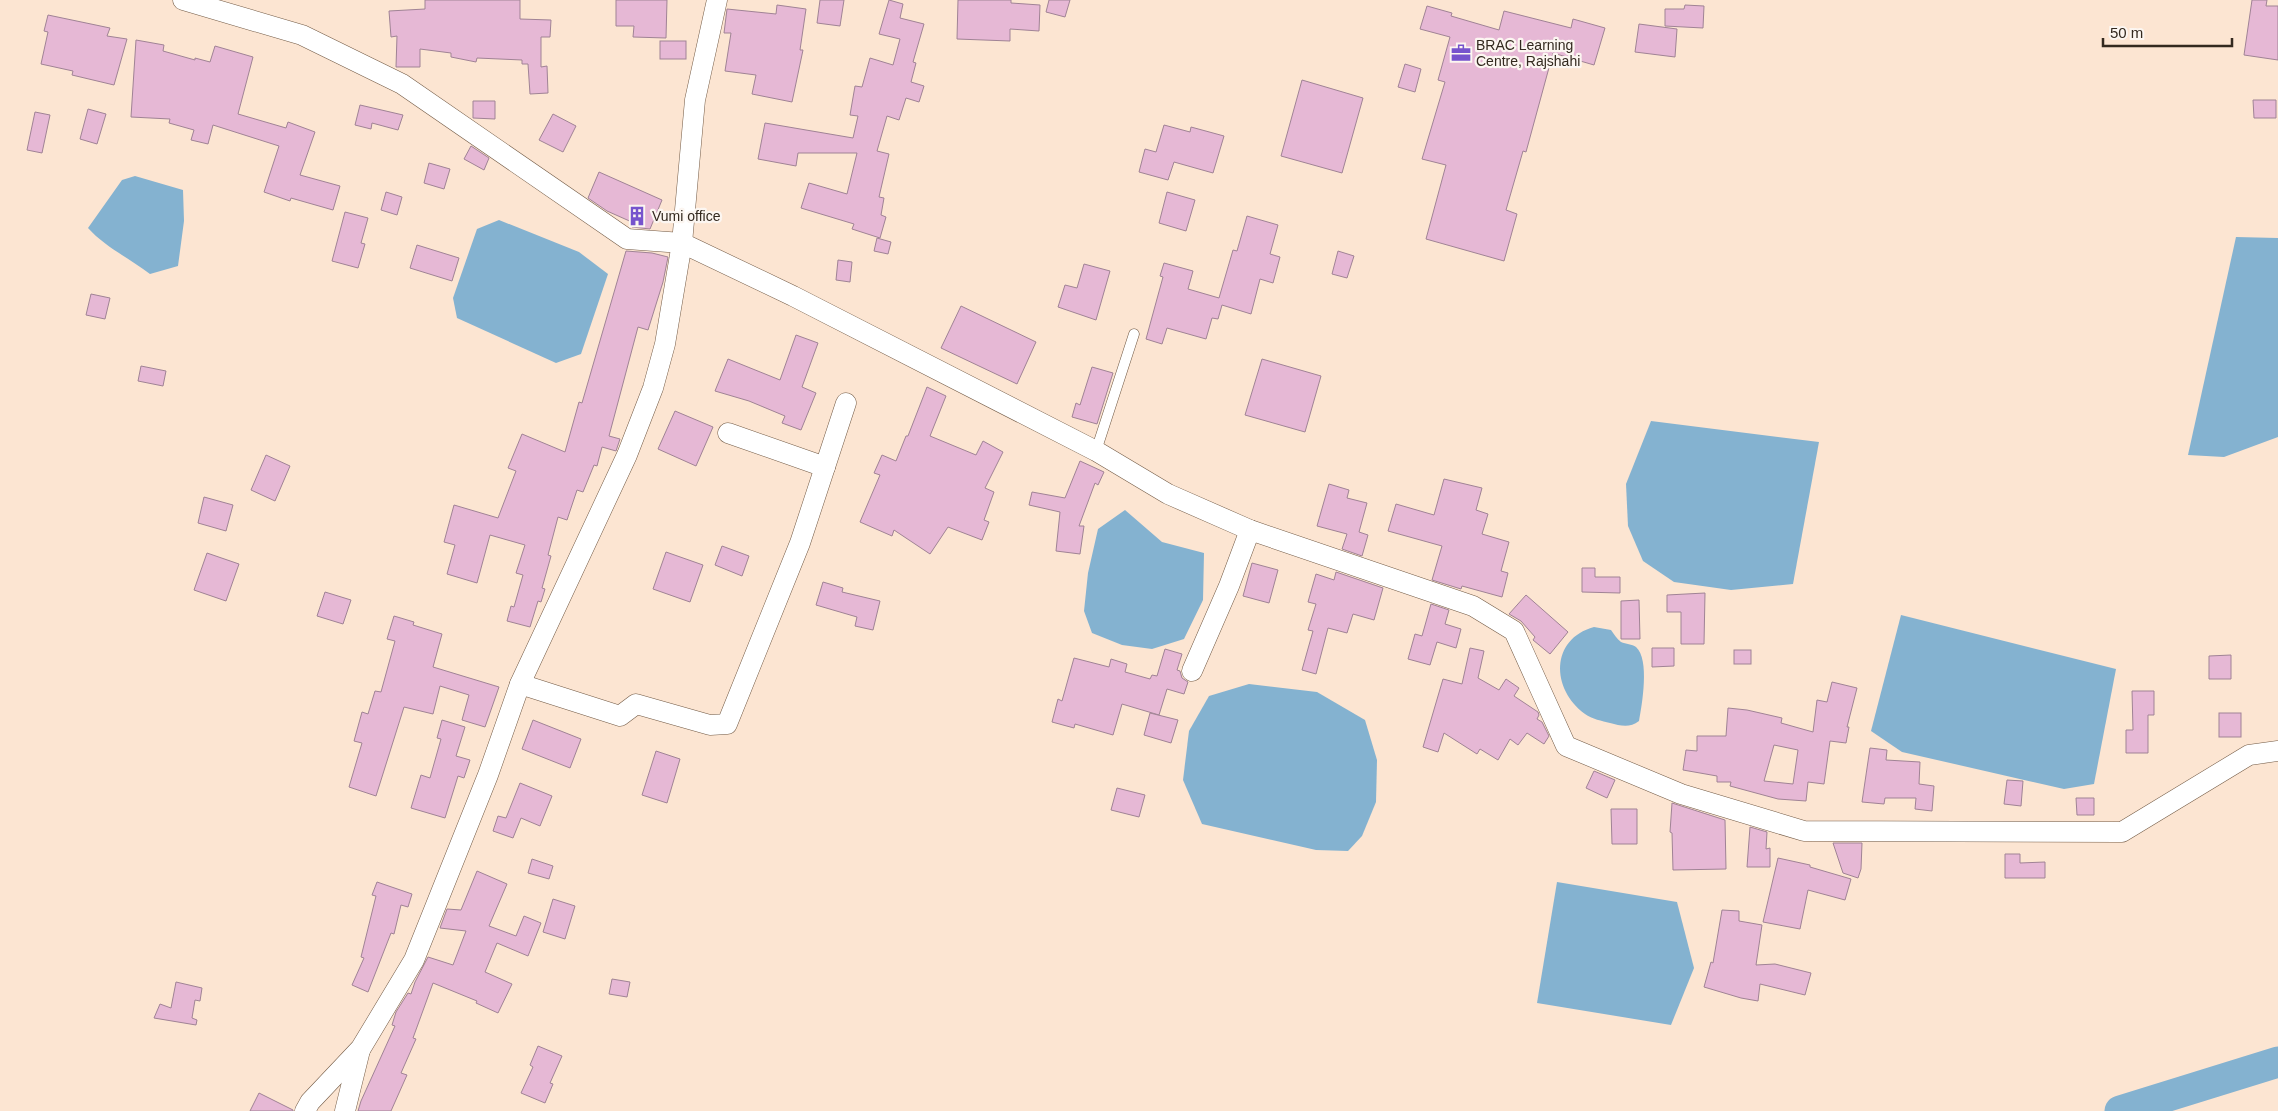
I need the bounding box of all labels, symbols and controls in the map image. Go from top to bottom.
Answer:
scale bar [2103,15,2232,47]
text: 50 m [2110,24,2143,41]
place label: BRAC Learning Centre, Rajshahi [1476,37,1580,69]
office icon: BRAC Learning Centre, Rajshahi [1450,42,1472,64]
building icon: Vumi office [626,205,648,227]
place label: Vumi office [652,208,721,224]

